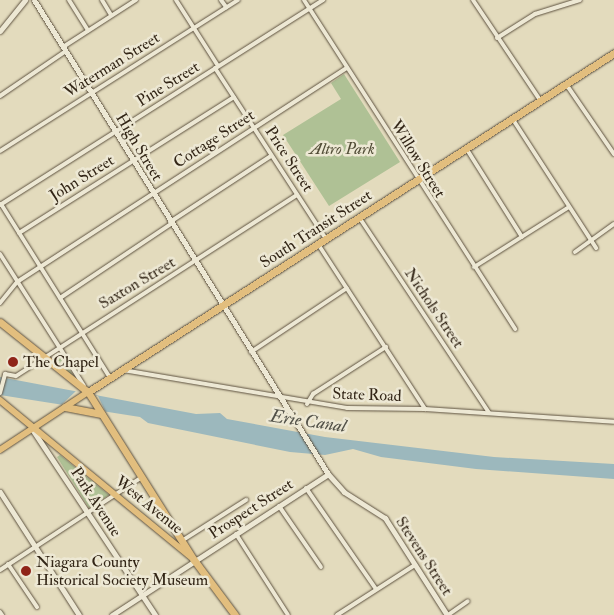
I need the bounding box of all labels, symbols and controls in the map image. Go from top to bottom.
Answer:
street label: Waterman Street [61,28,163,102]
street label: Pine Street [133,57,203,111]
street label: Cottage Street [170,106,258,172]
street label: High Street [111,110,167,184]
street label: Willow Street [387,117,449,201]
street label: Price Street [261,123,317,195]
park label: Altro Park [309,139,375,159]
street label: John Street [46,151,118,205]
street label: South Transit Street [256,186,376,272]
street label: Saxton Street [95,253,179,313]
street label: Nichols Street [400,264,468,352]
place label: The Chapel [23,352,99,372]
marker: The Chapel [7,356,19,368]
street label: State Road [332,384,402,406]
water label: Erie Canal [269,406,347,438]
street label: Park Avenue [66,464,126,540]
street label: West Avenue [111,472,187,538]
street label: Prospect Street [205,475,297,543]
street label: Stevens Street [391,513,457,599]
place label: Niagara County Historical Society Museum [36,552,208,590]
marker: Niagara County Historical Society Museum [20,565,32,577]

